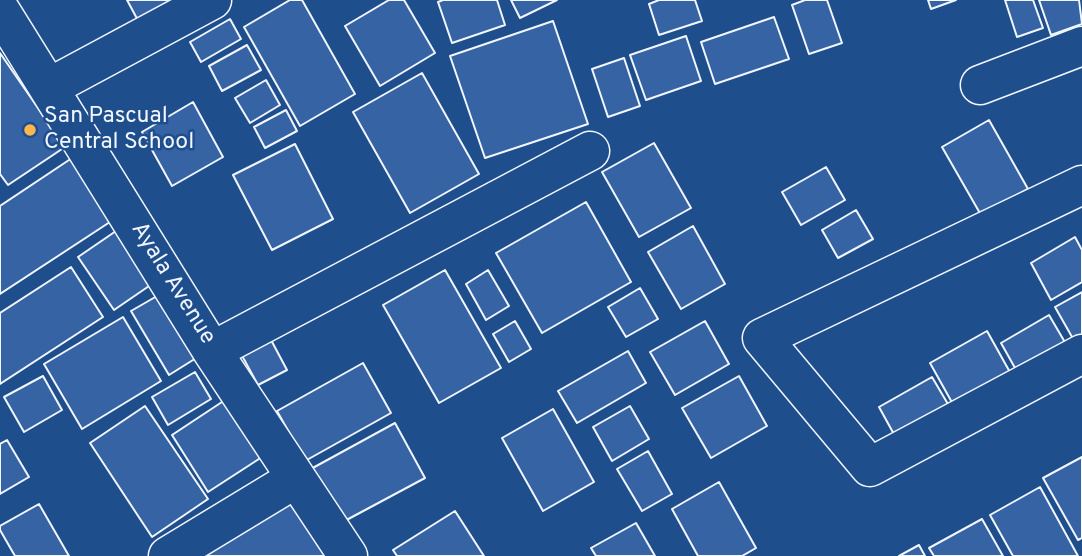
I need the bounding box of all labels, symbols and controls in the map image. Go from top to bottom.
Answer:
place label: San Pascual Central School [44,103,194,157]
marker: San Pascual Central School [22,122,38,138]
street label: Ayala Avenue [124,218,220,350]

